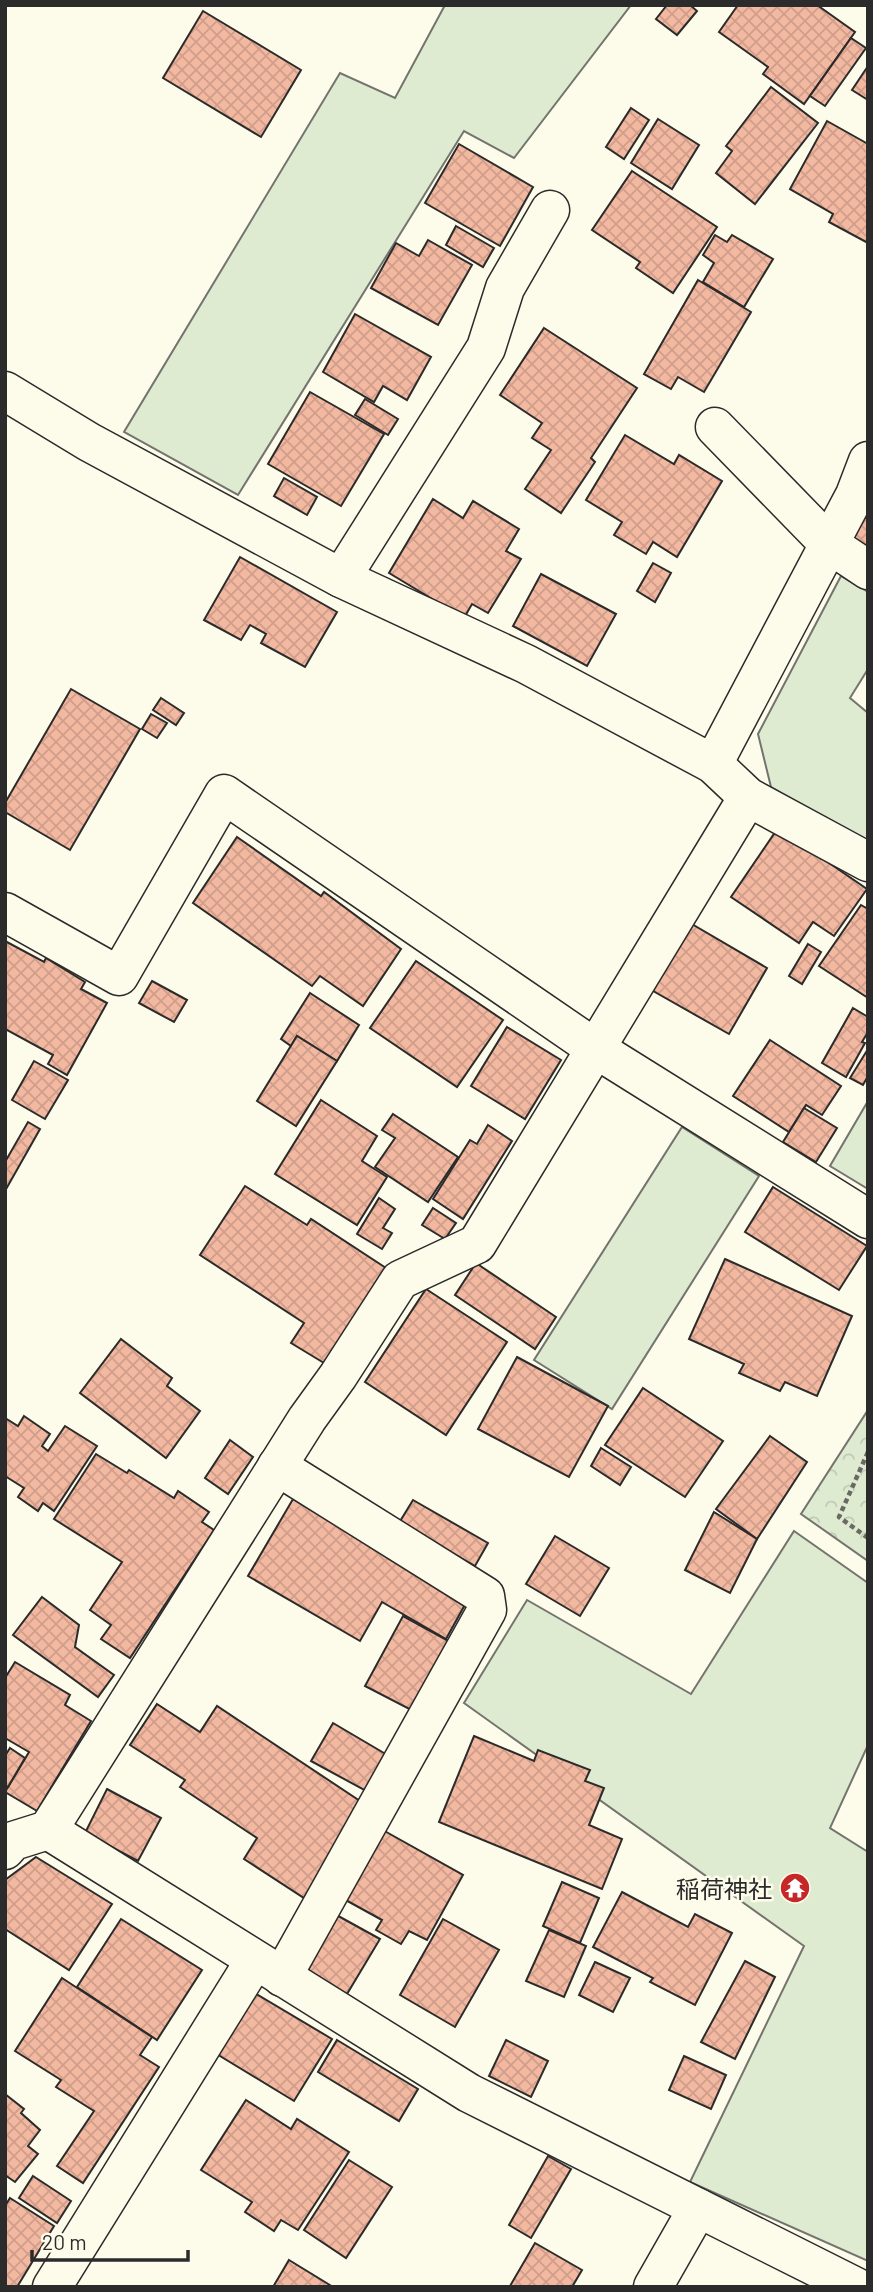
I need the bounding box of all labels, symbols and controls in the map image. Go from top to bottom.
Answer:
temple icon: 稲荷神社 [778,1871,812,1905]
place label: 稲荷神社 [676,1874,772,1903]
scale bar [32,2218,187,2262]
text: 20 m [42,2229,87,2254]

